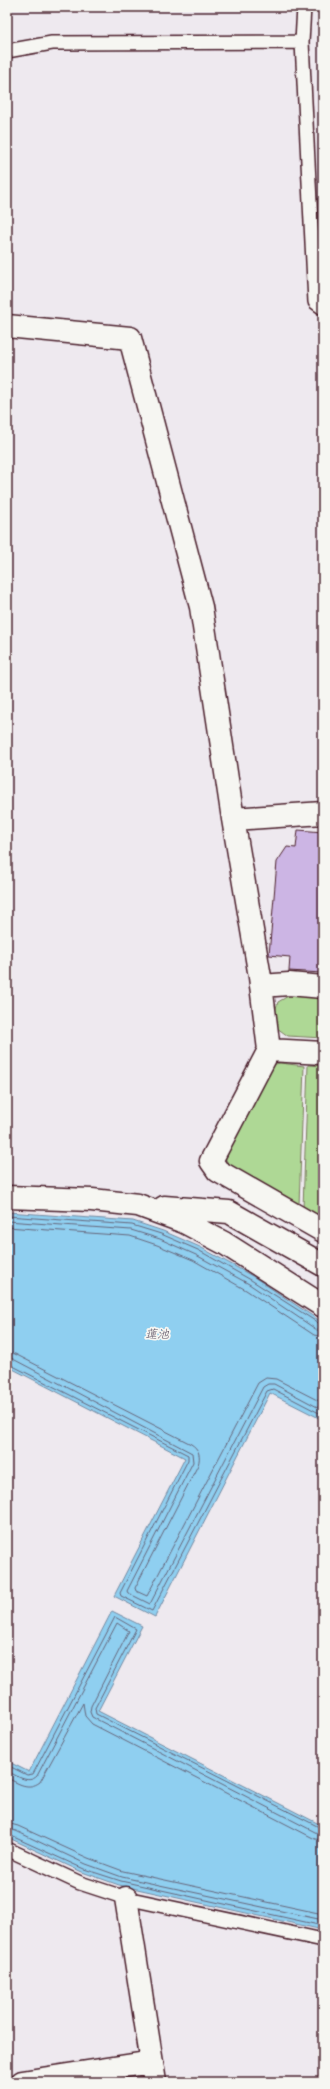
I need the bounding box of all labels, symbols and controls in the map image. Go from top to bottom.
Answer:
water label: 蓮池 [145,1327,170,1342]

